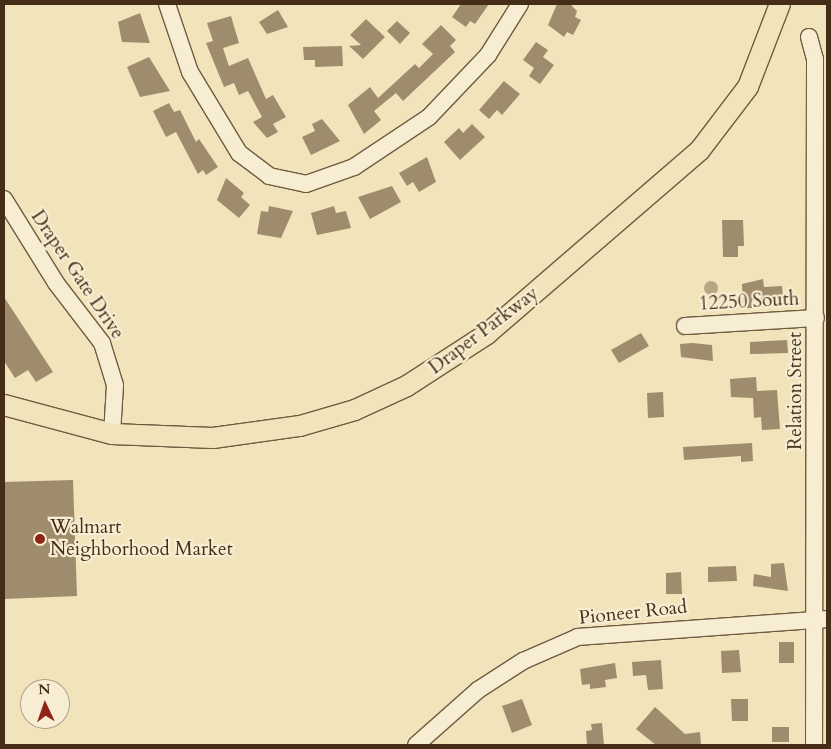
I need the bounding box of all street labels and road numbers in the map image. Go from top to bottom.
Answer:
street label: Draper Gate Drive [26,206,128,344]
street label: Draper Parkway [425,282,543,380]
street label: 12250 South [698,288,800,316]
street label: Relation Street [785,332,807,450]
street label: Pioneer Road [578,596,688,630]

